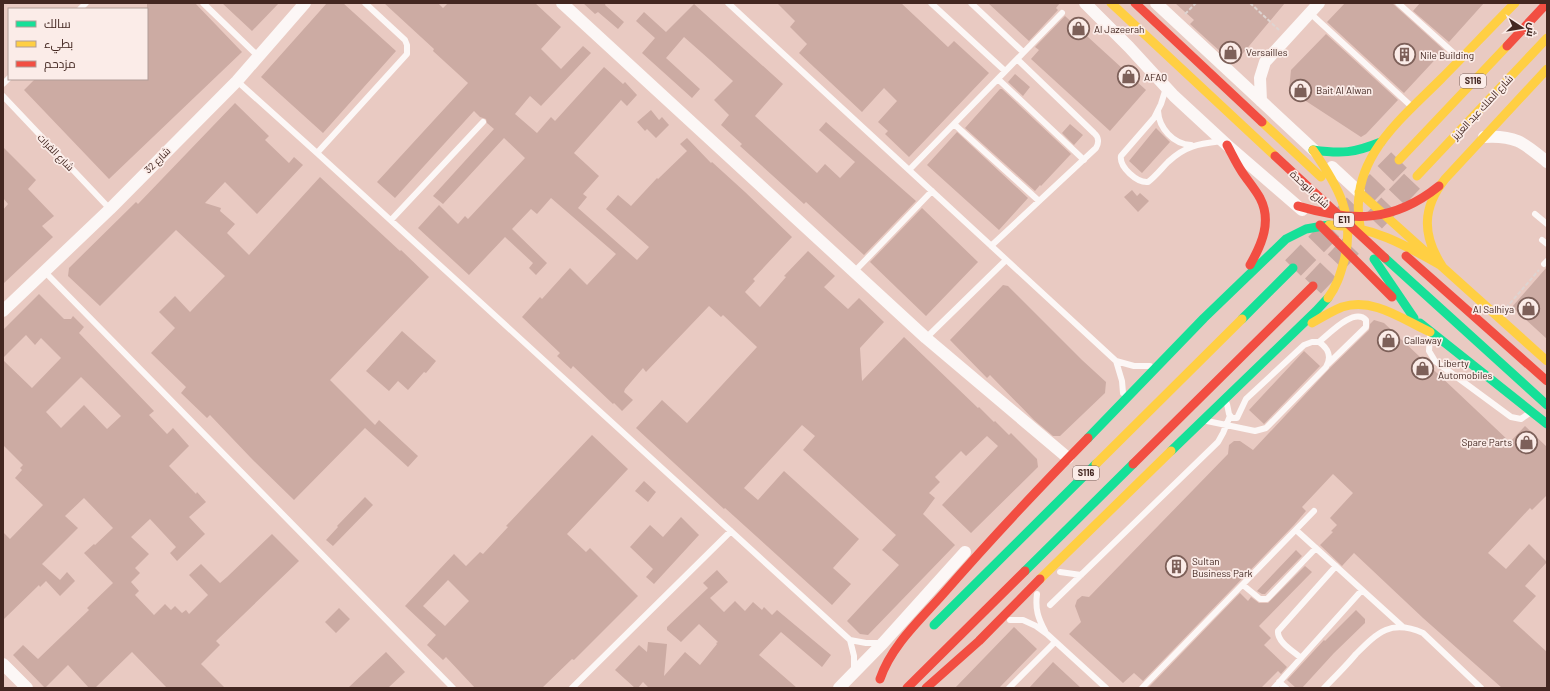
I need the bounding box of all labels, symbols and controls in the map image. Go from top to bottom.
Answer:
legend [8,8,148,80]
north arrow [1502,8,1542,48]
text: سالك [44,16,71,30]
shop icon: Al Jazeerah [1066,16,1092,42]
text: ش [1523,22,1540,38]
place label: Al Jazeerah [1094,23,1144,35]
text: بطيء [44,36,73,54]
shop icon: Versailles [1217,39,1243,65]
building icon: Nile Building [1391,42,1417,68]
place label: Versailles [1246,46,1288,58]
place label: Nile Building [1420,49,1474,61]
text: مزدحم [44,56,76,72]
shop icon: AFAQ [1116,64,1142,90]
place label: AFAQ [1144,71,1167,83]
street label: شارع الملك عبد العزيز [1448,72,1516,143]
road number: S116 [1460,74,1486,88]
shop icon: Bait Al Alwan [1288,77,1314,103]
place label: Bait Al Alwan [1316,84,1372,96]
street label: شارع الفرات [35,131,77,174]
street label: شارع 32 [141,144,173,176]
street label: شارع الوحدة [1287,168,1332,211]
road number: E11 [1334,213,1354,227]
shop icon: Al Salhiya [1516,296,1542,322]
place label: Al Salhiya [1473,303,1514,315]
shop icon: Callaway [1376,327,1402,353]
place label: Callaway [1404,334,1442,346]
shop icon: Liberty Automobiles [1410,356,1436,382]
place label: Liberty Automobiles [1438,357,1493,381]
shop icon: Spare Parts [1514,429,1540,455]
place label: Spare Parts [1461,436,1512,448]
road number: S116 [1073,466,1099,480]
building icon: Sultan Business Park [1164,554,1190,580]
place label: Sultan Business Park [1192,555,1253,579]

